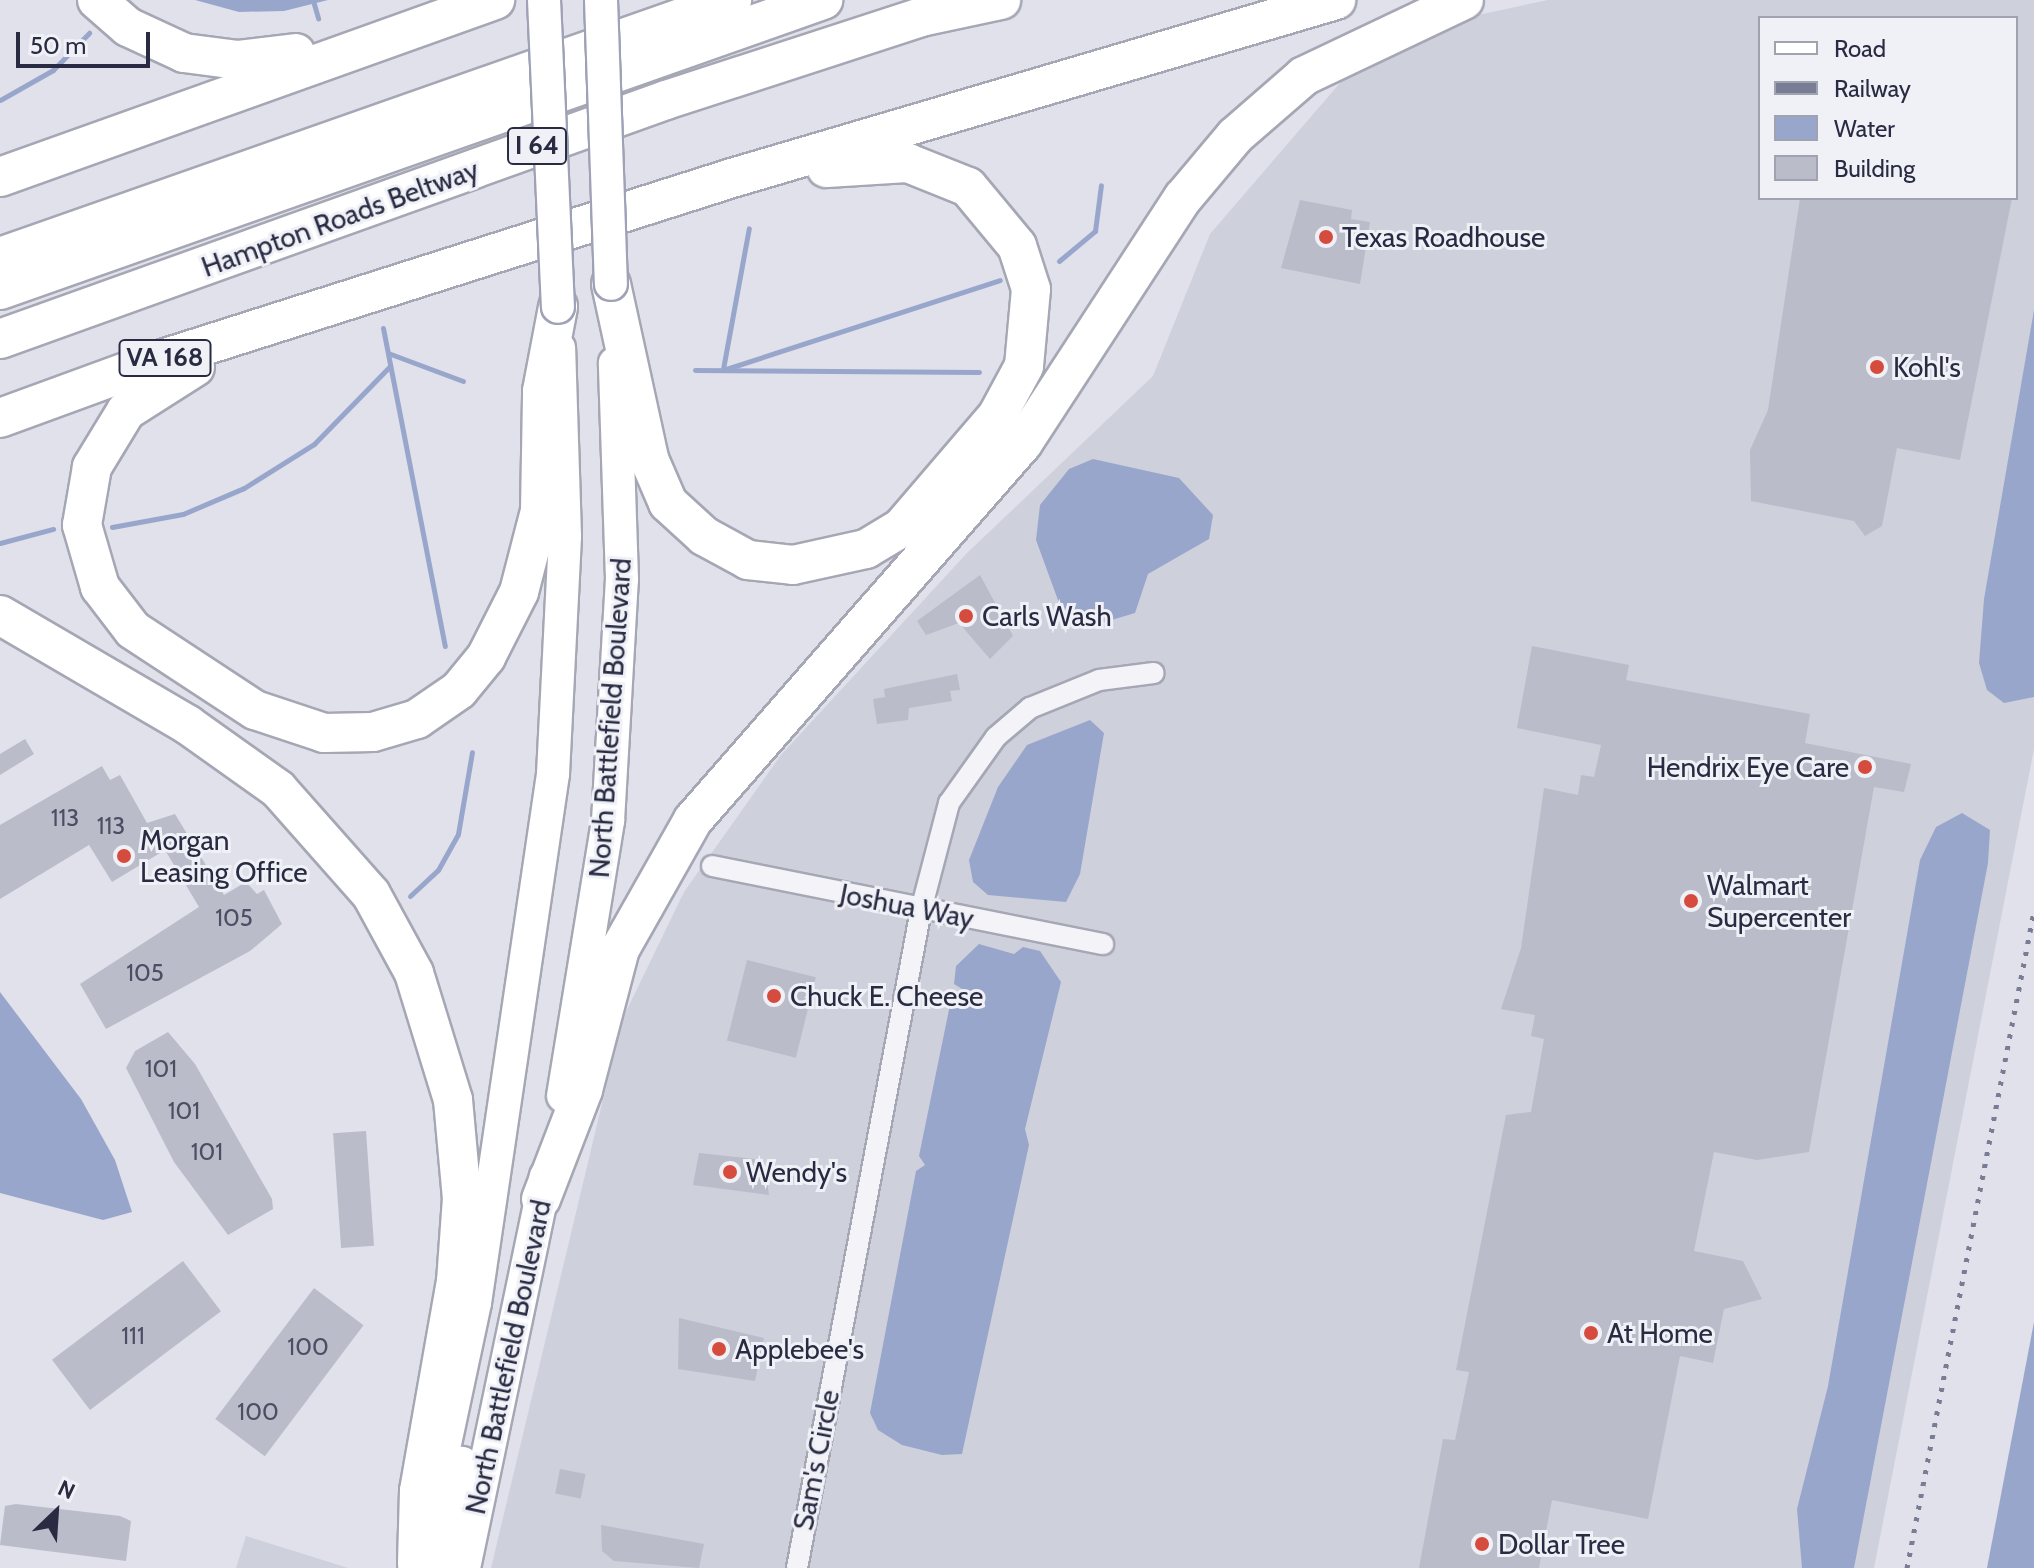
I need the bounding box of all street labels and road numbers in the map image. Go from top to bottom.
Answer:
road number: I 64 [507,124,567,168]
street label: Hampton Roads Beltway [197,152,483,284]
road number: VA 168 [117,336,213,380]
street label: North Battlefield Boulevard [582,557,638,879]
street label: Joshua Way [837,877,977,935]
street label: North Battlefield Boulevard [458,1197,558,1517]
street label: Sam's Circle [786,1387,846,1533]

